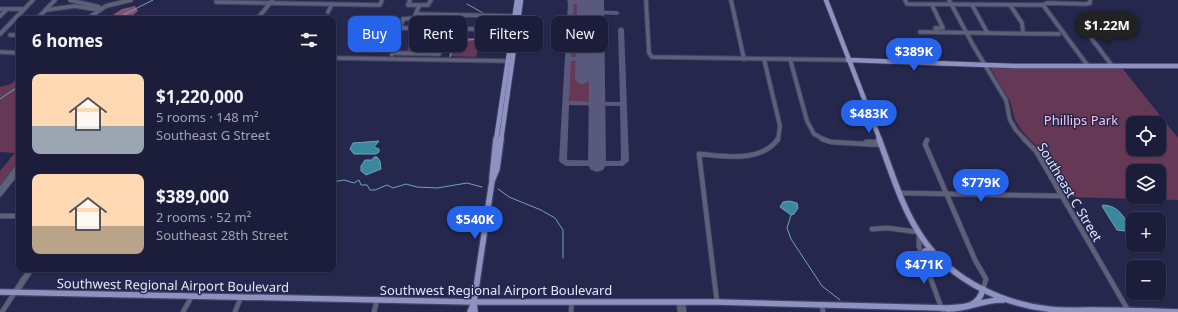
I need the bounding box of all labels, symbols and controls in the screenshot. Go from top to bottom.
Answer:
pin: $1.22M [1074,12,1140,46]
chip: Buy [348,16,401,52]
chip: Rent [409,16,467,52]
chip: Filters [475,16,543,52]
chip: New [551,16,608,52]
text: $1.22M [1084,16,1130,34]
text: 6 homes [32,29,103,52]
icon: filters [298,29,320,51]
pin: $389K [886,38,942,72]
text: $389K [895,42,933,60]
text: $1,220,000 [156,85,243,108]
icon: home [64,90,112,138]
pin: $483K [841,100,897,134]
text: $483K [850,104,888,122]
text: 5 rooms · 148 m² [156,108,259,126]
park label: Phillips Park [1044,111,1118,129]
map controls [1126,116,1166,300]
button: locate [1126,116,1166,156]
text: Southeast G Street [156,126,270,144]
street label: Southeast C Street [1033,139,1107,245]
button: layers [1126,164,1166,204]
pin: $779K [953,169,1009,203]
text: $779K [962,173,1000,191]
text: $389,000 [156,185,229,208]
icon: home [64,190,112,238]
pin: $540K [447,206,503,240]
text: 2 rooms · 52 m² [156,208,251,226]
text: $540K [456,210,494,228]
button: + [1126,212,1166,252]
text: Southeast 28th Street [156,226,288,244]
pin: $471K [896,251,952,285]
text: $471K [905,255,943,273]
button: − [1126,260,1166,300]
street label: Southwest Regional Airport Boulevard [57,274,289,296]
street label: Southwest Regional Airport Boulevard [380,281,612,299]

